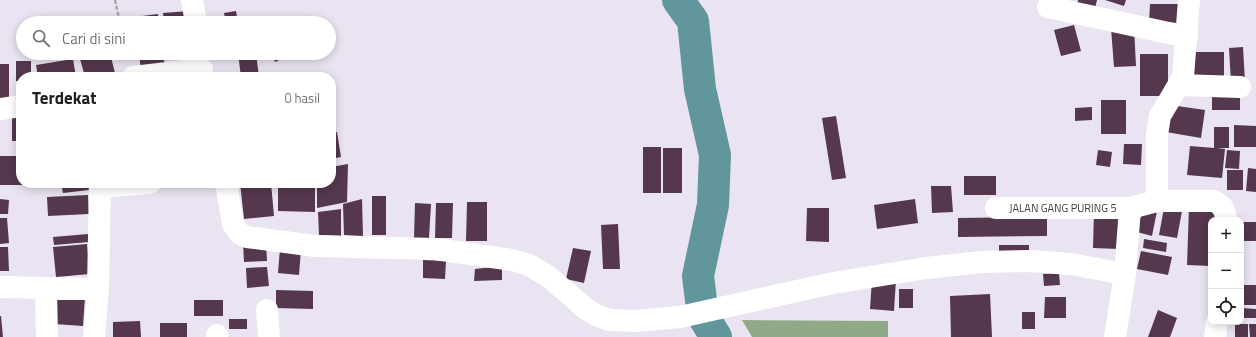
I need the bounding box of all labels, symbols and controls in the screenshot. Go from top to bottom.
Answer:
search box [16,16,336,60]
icon: search [30,27,52,49]
text: Cari di sini [62,27,126,50]
text: Terdekat [32,85,96,111]
text: 0 hasil [284,88,320,108]
street label: JALAN GANG PURING 5 [1009,200,1117,216]
map controls [1208,217,1244,325]
button: + [1208,217,1244,253]
button: − [1208,253,1244,289]
button: locate [1208,289,1244,325]

